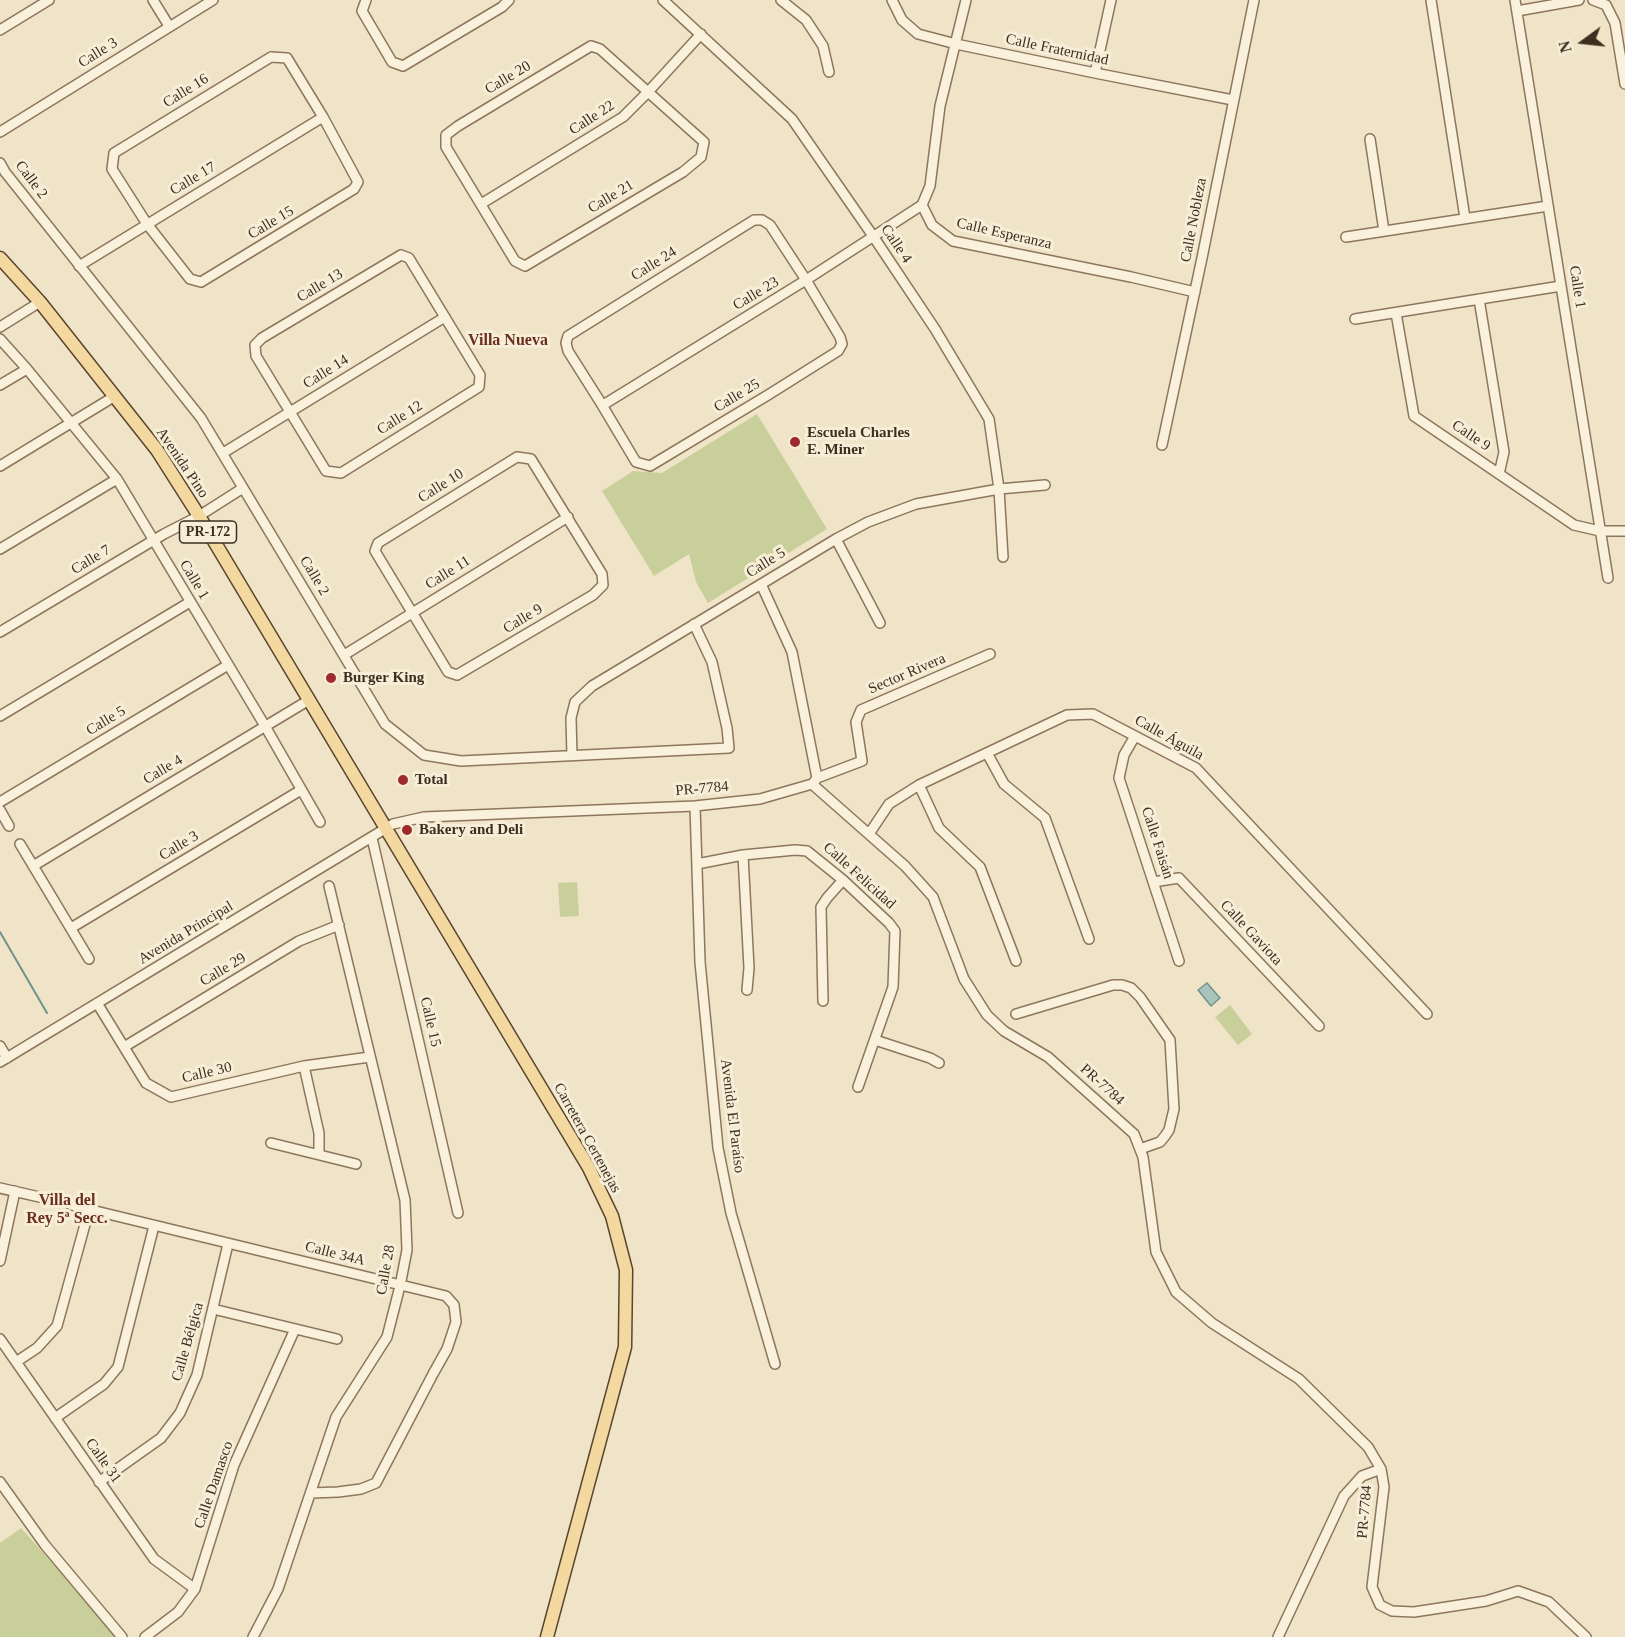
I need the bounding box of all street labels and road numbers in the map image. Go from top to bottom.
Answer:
street label: Calle Fraternidad [1004,30,1110,70]
street label: Calle 3 [75,34,121,72]
street label: Calle 20 [482,57,534,99]
street label: Calle 16 [160,70,212,112]
street label: Calle 22 [566,97,618,139]
street label: Calle 2 [11,157,51,203]
street label: Calle 17 [167,158,219,200]
street label: Calle 21 [585,176,637,218]
street label: Calle Nobleza [1177,176,1211,264]
street label: Calle 15 [245,202,297,244]
street label: Calle Esperanza [955,214,1053,254]
street label: Calle 4 [877,221,915,267]
street label: Calle 24 [628,243,680,285]
street label: Calle 1 [1565,264,1589,310]
street label: Calle 13 [294,265,346,307]
street label: Calle 23 [730,273,782,315]
street label: Calle 14 [300,351,352,393]
street label: Calle 25 [711,375,763,417]
street label: Calle 12 [374,397,426,439]
street label: Calle 9 [1448,417,1494,455]
street label: Avenida Pino [152,424,212,502]
street label: Calle 10 [415,465,467,507]
road number: PR-172 [180,521,236,543]
street label: Calle 7 [68,541,114,579]
street label: Calle 5 [743,544,789,582]
street label: Calle 11 [422,552,474,594]
street label: Calle 2 [295,553,333,599]
street label: Calle 1 [175,557,213,603]
street label: Calle 9 [500,600,546,638]
street label: Sector Rivera [866,650,948,698]
street label: Calle 5 [83,702,129,740]
street label: Calle Águila [1131,712,1207,764]
street label: Calle 4 [140,751,186,789]
street label: PR-7784 [675,778,729,800]
street label: Calle Faisán [1137,805,1177,881]
street label: Calle 3 [156,827,202,865]
street label: Calle Felicidad [819,839,899,913]
street label: Calle Gaviota [1216,897,1286,969]
street label: Avenida Principal [135,898,237,968]
street label: Calle 29 [197,949,249,991]
street label: Calle 15 [416,995,444,1049]
street label: Avenida El Paraíso [716,1058,748,1174]
street label: Calle 30 [180,1059,234,1087]
street label: PR-7784 [1076,1060,1128,1110]
street label: Carretera Certenejas [549,1080,625,1196]
street label: Calle 34A [303,1238,367,1270]
street label: Calle 28 [373,1244,399,1296]
street label: Calle Bélgica [168,1300,208,1384]
street label: Calle 31 [81,1435,125,1487]
street label: Calle Damasco [191,1439,237,1531]
street label: PR-7784 [1354,1485,1376,1539]

